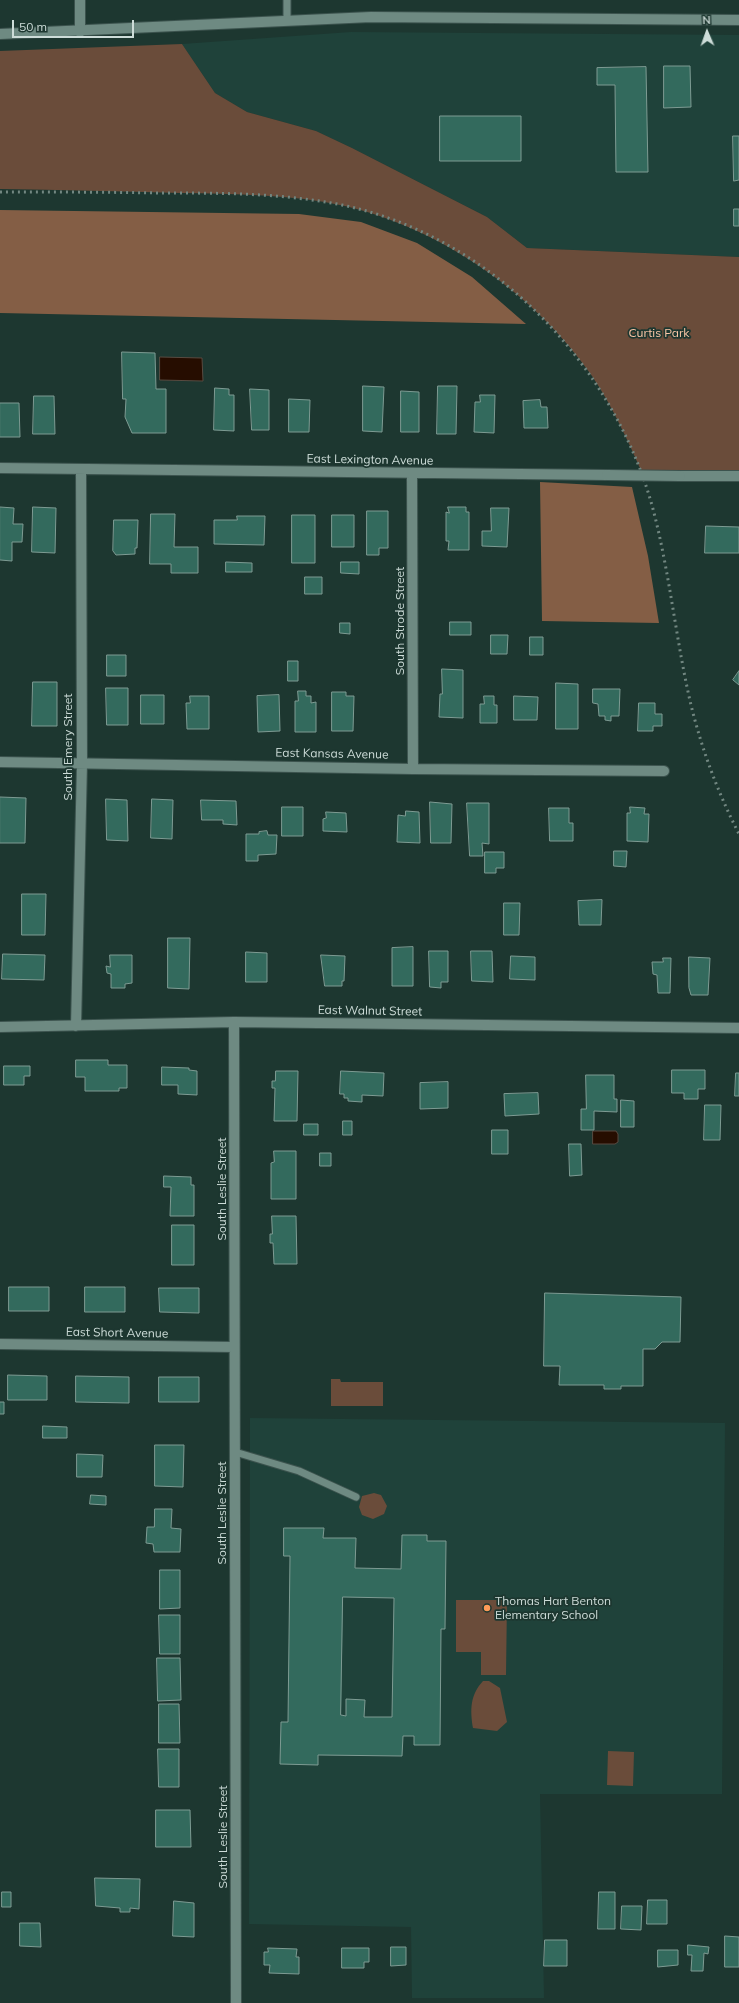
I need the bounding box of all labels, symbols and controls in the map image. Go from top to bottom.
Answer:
scale bar [14,12,136,38]
north arrow [687,12,727,52]
text: N [702,13,711,27]
text: 50 m [19,19,47,34]
park label: Curtis Park [628,326,690,340]
street label: East Lexington Avenue [306,452,434,468]
street label: South Strode Street [393,567,407,675]
street label: South Emery Street [61,693,75,801]
street label: East Kansas Avenue [275,746,389,762]
street label: East Walnut Street [318,1003,422,1019]
street label: South Leslie Street [215,1137,229,1241]
street label: East Short Avenue [66,1325,168,1341]
street label: South Leslie Street [215,1461,229,1565]
place label: Thomas Hart Benton Elementary School [495,1594,611,1622]
marker: Thomas Hart Benton Elementary School [482,1603,492,1613]
street label: South Leslie Street [216,1785,230,1889]

